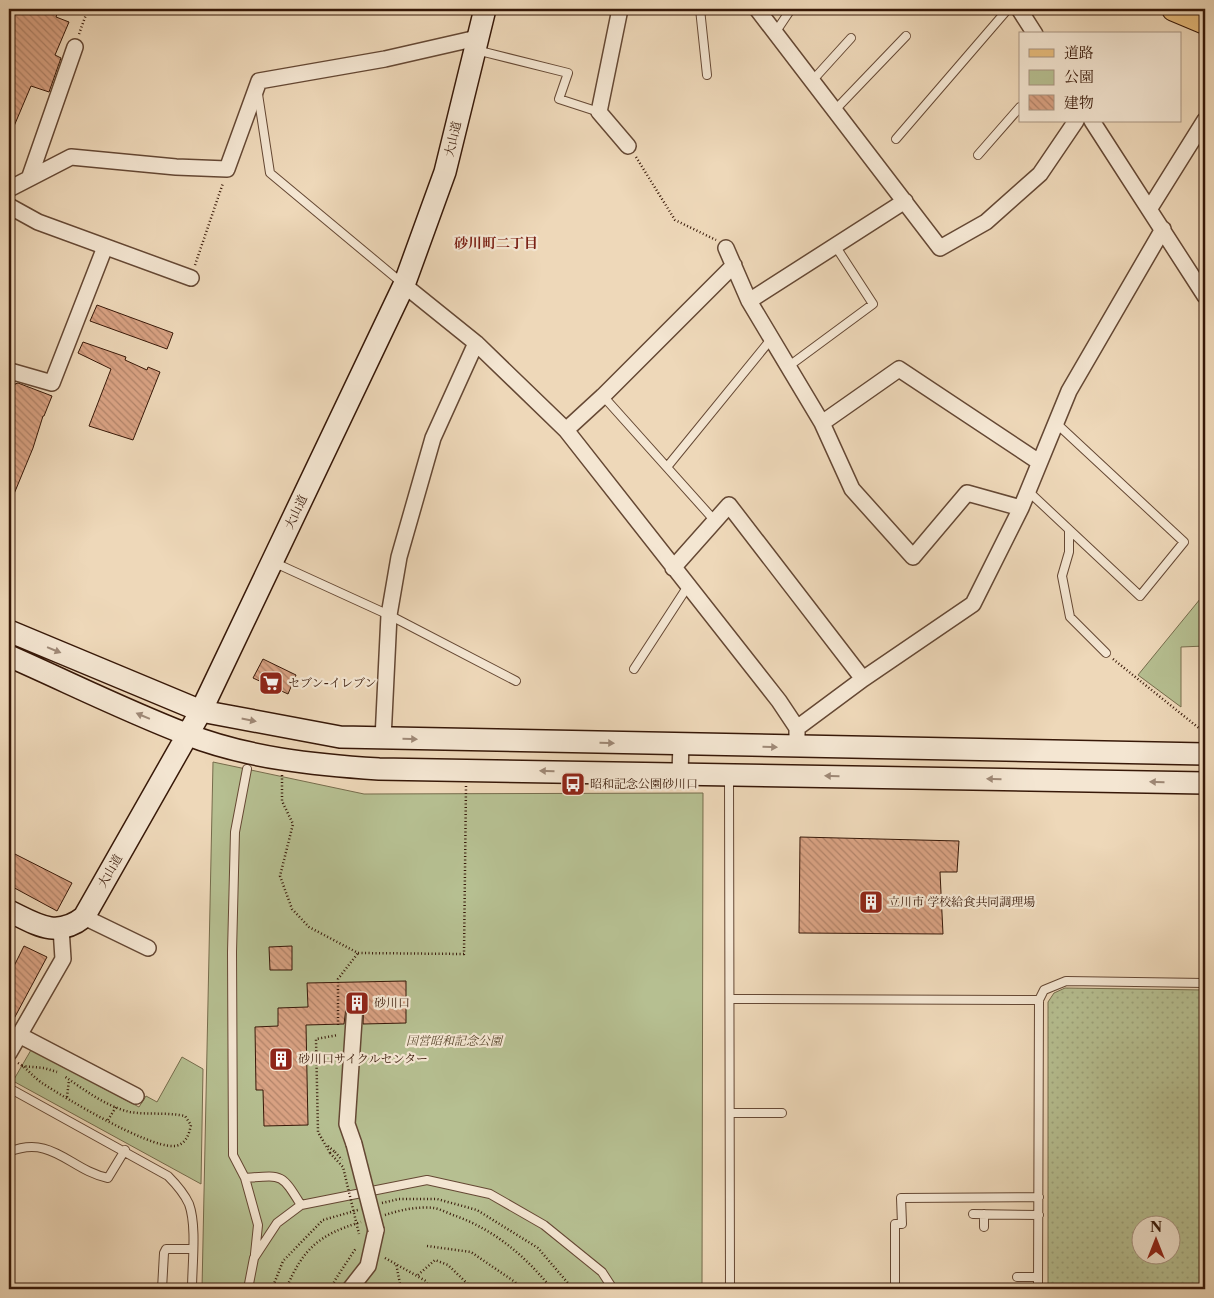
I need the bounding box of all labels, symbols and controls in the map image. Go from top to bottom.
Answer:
legend [1019,32,1182,122]
text: 道路 [1064,43,1094,62]
text: 公園 [1064,67,1094,86]
text: 建物 [1064,93,1094,112]
street label: 大山道 [441,120,464,158]
district label: 砂川町二丁目 [454,234,538,252]
street label: 大山道 [281,492,310,531]
one-way arrow [47,646,61,654]
supermarket icon: セブン-イレブン [258,670,284,696]
place label: セブン-イレブン [288,675,377,690]
one-way arrow [136,711,150,719]
one-way arrow [241,716,256,724]
one-way arrow [402,735,418,743]
one-way arrow [599,739,615,747]
one-way arrow [762,743,778,751]
one-way arrow [538,767,554,775]
bus stop icon: 昭和記念公園砂川口 [560,771,586,797]
one-way arrow [823,772,839,780]
one-way arrow [986,775,1002,783]
place label: 昭和記念公園砂川口 [590,776,698,791]
one-way arrow [1148,778,1164,786]
street label: 大山道 [94,851,125,890]
building icon: 立川市 学校給食共同調理場 [858,889,884,915]
place label: 立川市 学校給食共同調理場 [888,894,1035,909]
building icon: 砂川口 [344,990,370,1016]
place label: 砂川口 [374,995,410,1010]
park label: 国営昭和記念公園 [406,1033,504,1048]
building icon: 砂川口サイクルセンター [268,1046,294,1072]
place label: 砂川口サイクルセンター [298,1051,428,1066]
north arrow [1132,1216,1182,1266]
text: N [1150,1218,1162,1236]

